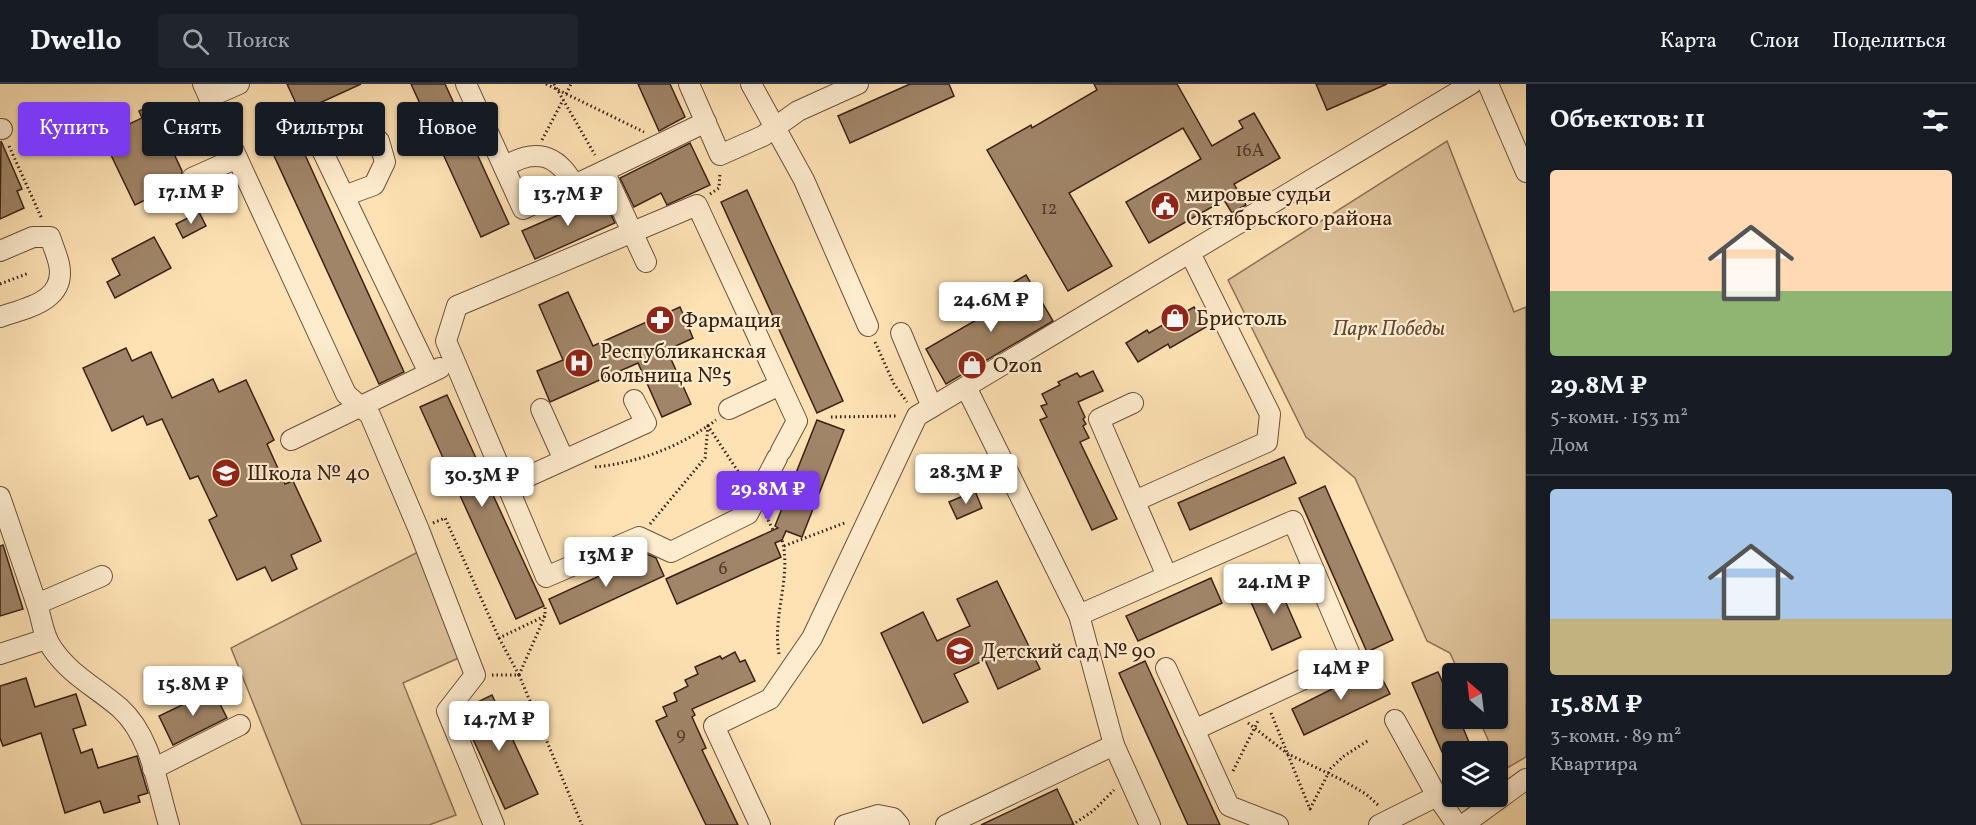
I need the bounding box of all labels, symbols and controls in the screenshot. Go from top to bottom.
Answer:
search box [158,14,578,68]
text: Dwello [30,22,122,61]
icon: search [179,25,212,58]
text: Поиск [227,26,290,57]
text: Карта [1660,27,1717,56]
text: Слои [1750,27,1799,56]
text: Поделиться [1832,27,1946,56]
chip: Купить [18,102,130,156]
chip: Снять [142,102,243,156]
chip: Фильтры [255,102,385,156]
chip: Новое [397,102,498,156]
text: Объектов: 11 [1550,102,1705,138]
icon: filters [1919,104,1952,137]
house number: 16А [1236,139,1265,164]
pin: 17.1M ₽ [136,174,246,225]
pin: 13.7M ₽ [513,176,623,227]
text: 17.1M ₽ [158,179,224,207]
text: 13.7M ₽ [533,181,603,209]
place label: мировые судьи Октябрьского района [1186,181,1393,234]
public building icon: мировые судьи Октябрьского района [1149,190,1181,222]
house number: 12 [1041,197,1057,222]
icon: home [1697,209,1805,317]
pin: 24.6M ₽ [936,282,1046,333]
text: 24.6M ₽ [953,287,1029,315]
shop icon: Бристоль [1159,302,1191,334]
pharmacy icon: Фармация [644,304,676,336]
place label: Бристоль [1196,305,1287,334]
place label: Фармация [681,307,781,336]
park label: Парк Победы [1333,315,1445,344]
place label: Республиканская больница №5 [600,338,766,391]
hospital icon: Республиканская больница №5 [563,347,595,379]
shop icon: Ozon [956,349,988,381]
place label: Ozon [993,352,1043,381]
text: 29.8M ₽ [1550,368,1647,404]
text: 5-комн. · 153 m² [1550,404,1688,432]
text: Дом [1550,432,1589,460]
pin: 28.3M ₽ [911,454,1021,505]
school or university icon: Школа № 40 [210,457,242,489]
pin: 30.3M ₽ [427,457,537,508]
text: 28.3M ₽ [929,459,1003,487]
place label: Школа № 40 [247,460,370,489]
text: 30.3M ₽ [445,462,519,490]
pin: 29.8M ₽ [713,471,823,522]
text: 29.8M ₽ [731,476,805,504]
icon: home [1697,528,1805,636]
pin: 13M ₽ [564,537,648,588]
text: 13M ₽ [578,542,634,570]
house number: 6 [718,557,728,582]
pin: 24.1M ₽ [1219,564,1329,615]
text: 24.1M ₽ [1238,569,1311,597]
school or university icon: Детский сад № 90 [944,635,976,667]
place label: Детский сад № 90 [981,638,1156,667]
pin: 14M ₽ [1299,650,1383,701]
text: 14M ₽ [1312,655,1370,683]
north arrow [1442,663,1508,729]
map controls [1442,663,1508,807]
pin: 15.8M ₽ [138,666,248,717]
text: 15.8M ₽ [157,671,229,699]
text: 15.8M ₽ [1550,687,1643,723]
pin: 14.7M ₽ [444,701,554,752]
text: 14.7M ₽ [463,706,535,734]
house number: 9 [676,723,686,748]
text: 3-комн. · 89 m² [1550,723,1682,751]
button: layers [1442,741,1508,807]
text: Квартира [1550,751,1638,779]

